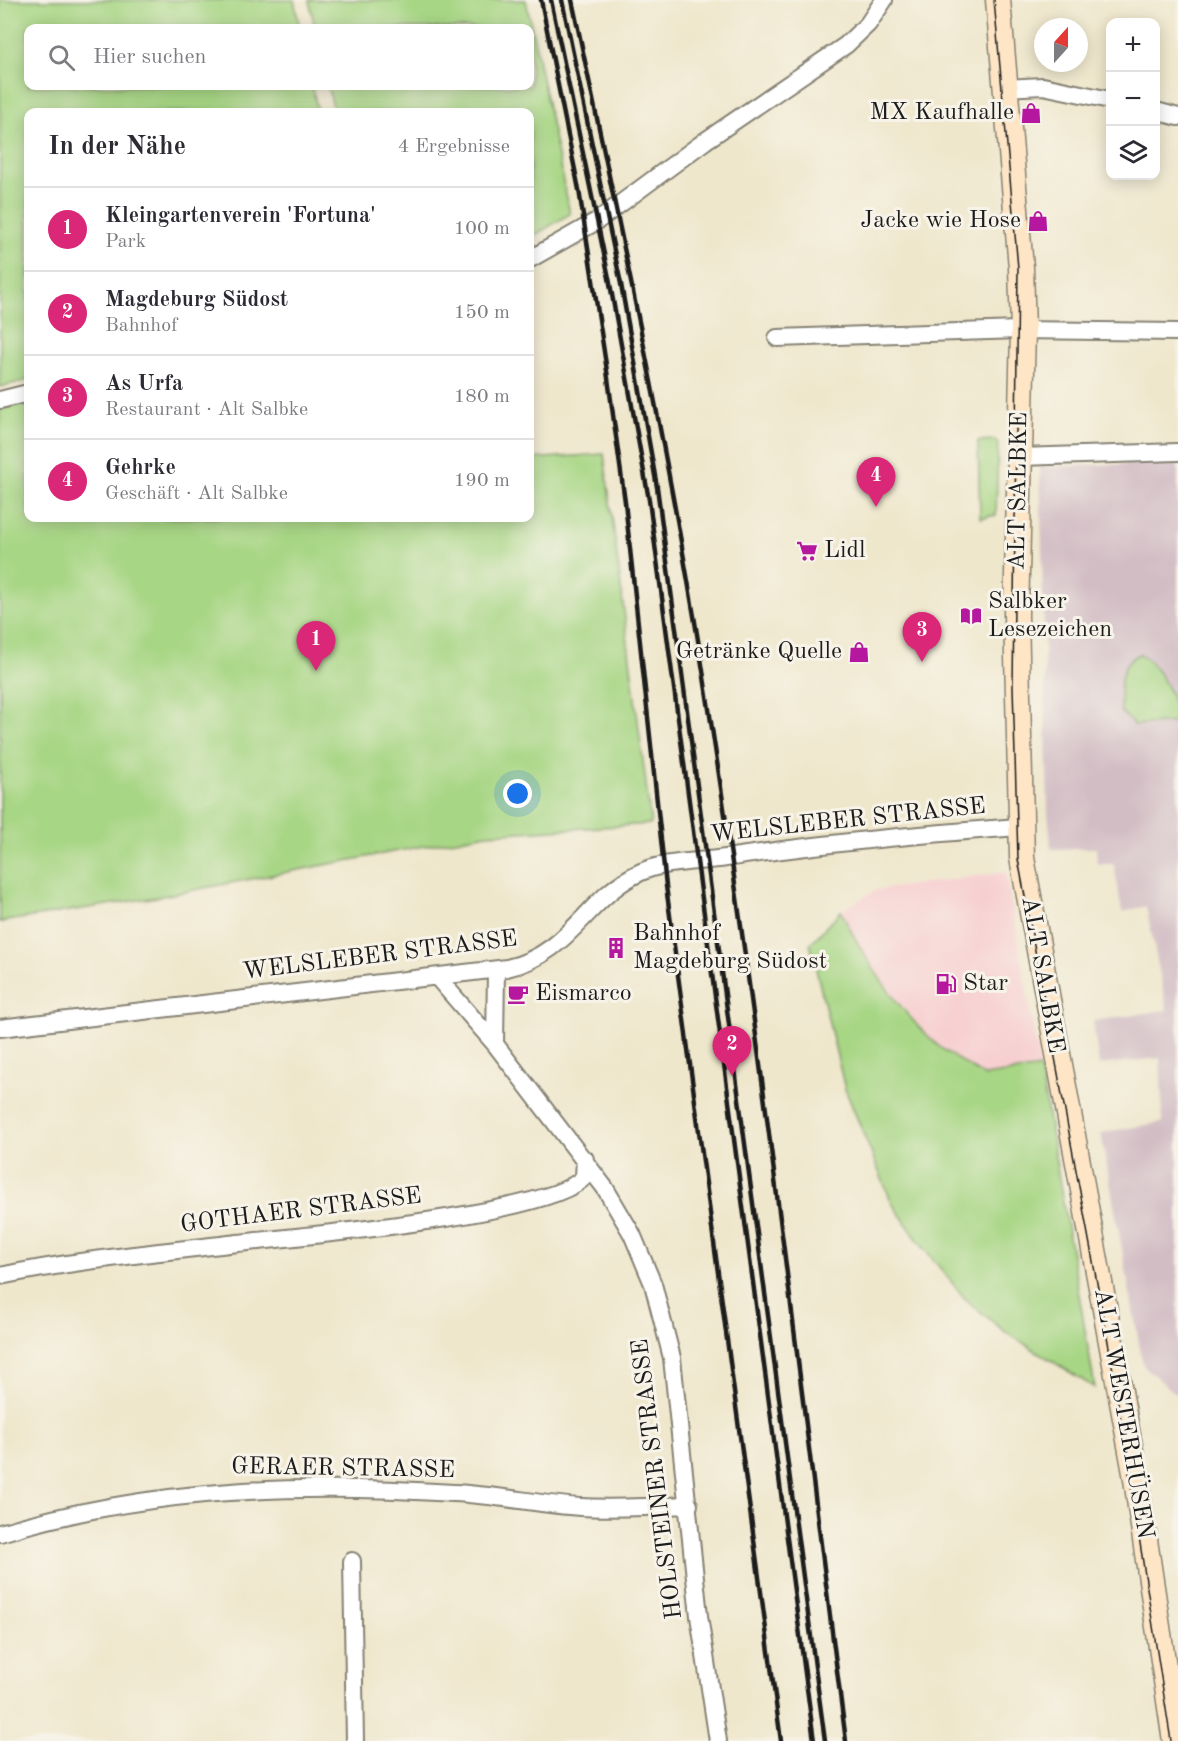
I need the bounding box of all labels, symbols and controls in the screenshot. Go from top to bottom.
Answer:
north arrow [1034,18,1088,72]
map controls [1106,18,1160,180]
button: + [1106,18,1160,72]
search box [24,24,534,90]
icon: search [45,41,78,74]
text: Hier suchen [93,46,206,68]
button: − [1106,72,1160,126]
place label: MX Kaufhalle [870,101,1014,125]
shop icon: MX Kaufhalle [1019,101,1043,125]
button: layers [1106,126,1160,180]
text: In der Nähe [48,134,186,160]
text: 4 Ergebnisse [398,137,510,157]
text: Kleingartenverein 'Fortuna' [105,205,376,227]
place label: Jacke wie Hose [860,209,1021,233]
shop icon: Jacke wie Hose [1026,209,1050,233]
text: 1 [62,219,73,239]
text: 100 m [454,219,510,239]
text: Park [105,232,146,252]
text: Magdeburg Südost [105,289,288,311]
text: 2 [62,303,73,323]
text: 150 m [454,303,510,323]
text: Bahnhof [105,316,178,336]
text: As Urfa [105,373,183,395]
text: 3 [62,387,73,407]
text: 180 m [454,387,510,407]
text: Restaurant · Alt Salbke [105,400,308,420]
street label: ALT SALBKE [1006,412,1032,570]
text: Gehrke [105,457,176,479]
pin: 4 [856,458,896,507]
text: 4 [62,471,73,491]
text: 190 m [454,471,510,491]
text: Geschäft · Alt Salbke [105,484,288,504]
supermarket icon: Lidl [795,539,819,563]
place label: Lidl [824,539,866,563]
place label: Salbker Lesezeichen [988,590,1112,642]
library icon: Salbker Lesezeichen [959,604,983,628]
pin: 3 [902,612,942,662]
pin: 1 [296,622,336,671]
place label: Getränke Quelle [676,640,842,664]
shop icon: Getränke Quelle [847,640,871,664]
your location [503,779,532,808]
street label: WELSLEBER STRASSE [709,795,987,847]
street label: ALT SALBKE [1016,895,1068,1055]
place label: Bahnhof Magdeburg Südost [633,922,827,974]
street label: WELSLEBER STRASSE [241,927,519,985]
building icon: Bahnhof Magdeburg Südost [604,936,628,960]
fuel station icon: Star [934,972,958,996]
place label: Star [963,972,1008,996]
cafe icon: Eismarco [506,982,530,1006]
place label: Eismarco [535,982,632,1006]
pin: 2 [712,1026,752,1076]
street label: GOTHAER STRASSE [179,1184,423,1238]
street label: ALT WESTERHÜSEN [1089,1286,1161,1541]
street label: HOLSTEINER STRASSE [629,1337,687,1621]
street label: GERAER STRASSE [231,1455,455,1483]

